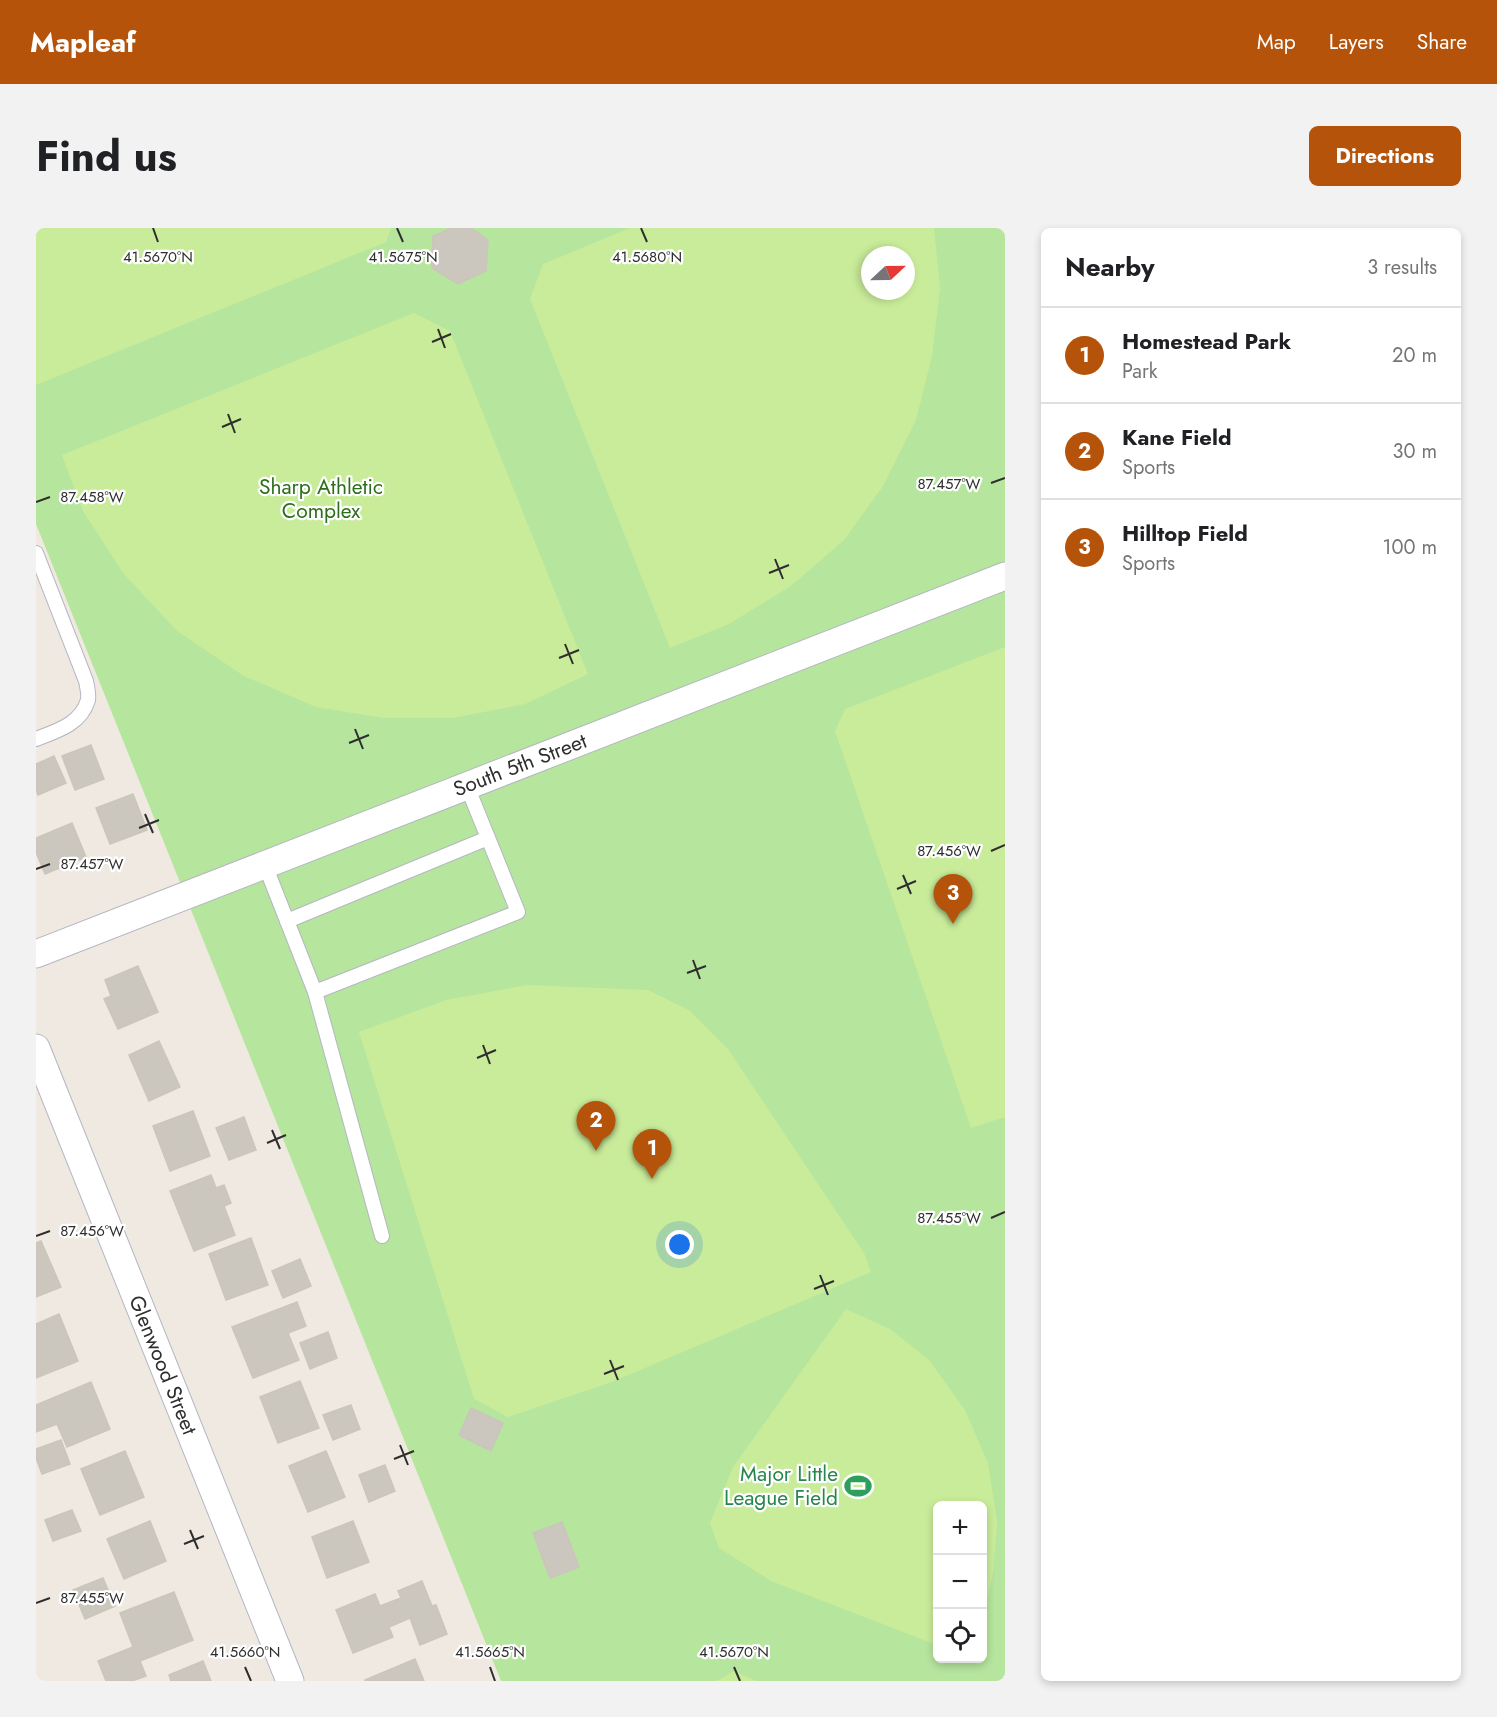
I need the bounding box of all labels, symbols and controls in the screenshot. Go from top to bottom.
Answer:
text: Mapleaf [30,22,136,63]
text: Map [1257,27,1296,57]
text: Layers [1329,27,1384,57]
text: Share [1417,27,1467,57]
text: Find us [36,126,177,187]
button: Directions [1309,126,1461,186]
text: 41.5670°N [123,246,193,268]
text: 41.5675°N [368,246,438,268]
text: 41.5680°N [612,246,682,268]
north arrow [861,246,915,300]
text: Nearby [1065,248,1154,286]
text: 3 results [1367,253,1437,282]
text: Homestead Park [1122,325,1291,357]
text: 1 [1079,341,1090,370]
text: 20 m [1392,341,1437,370]
text: Park [1122,357,1158,386]
text: Kane Field [1122,421,1231,453]
text: 2 [1078,437,1091,466]
text: 30 m [1392,437,1437,466]
text: Sports [1122,453,1175,482]
park label: Sharp Athletic Complex [259,472,383,526]
text: 87.457°W [918,473,981,495]
text: 87.458°W [60,486,124,508]
text: Hilltop Field [1122,517,1248,549]
text: 3 [1078,533,1091,562]
text: 100 m [1382,533,1437,562]
text: Sports [1122,549,1175,578]
street label: South 5th Street [449,726,591,804]
text: 87.456°W [917,840,981,862]
text: 87.457°W [61,853,124,875]
pin: 3 [934,874,972,924]
pin: 2 [576,1102,616,1151]
pin: 1 [632,1130,672,1179]
text: 87.455°W [917,1207,981,1229]
text: 87.456°W [60,1220,124,1242]
your location [665,1230,694,1259]
street label: Glenwood Street [121,1291,205,1439]
place label: Major Little League Field [724,1459,838,1513]
sports icon: Major Little League Field [843,1471,873,1501]
map controls [933,1501,987,1663]
button: + [933,1501,987,1555]
button: − [933,1555,987,1609]
text: 87.455°W [60,1587,124,1609]
button: locate [933,1609,987,1663]
text: 41.5660°N [210,1641,280,1663]
text: 41.5665°N [455,1641,525,1663]
text: 41.5670°N [699,1641,769,1663]

